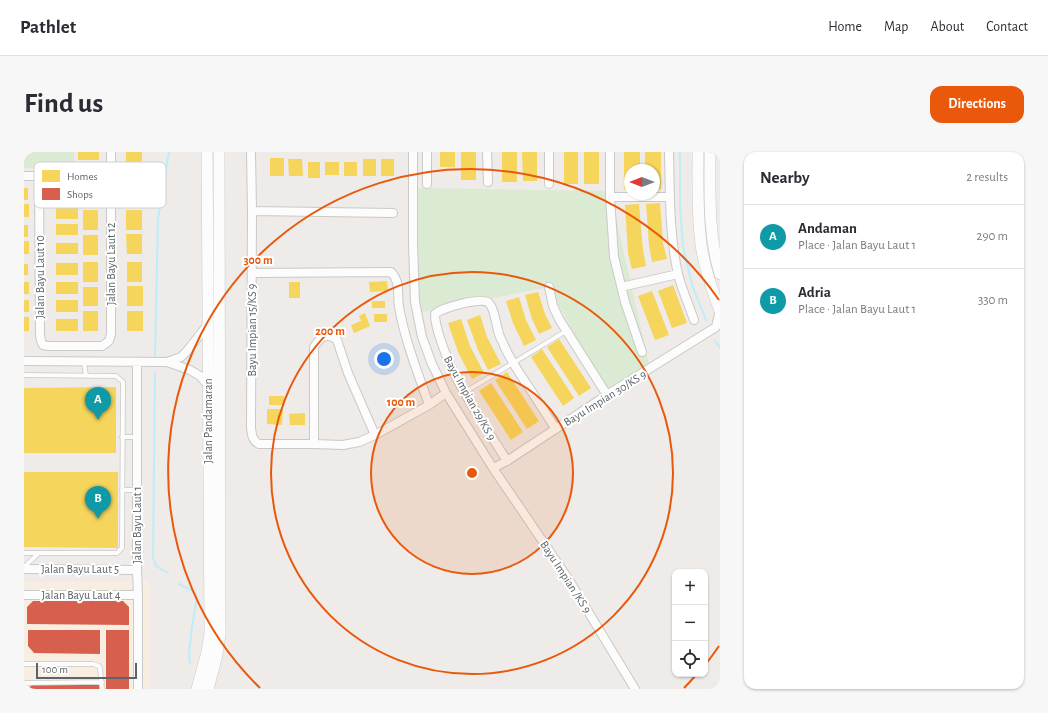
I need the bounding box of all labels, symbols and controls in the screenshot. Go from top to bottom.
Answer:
text: Pathlet [20,18,76,37]
text: Home [828,20,862,34]
text: Map [884,20,908,34]
text: About [930,20,964,34]
text: Contact [986,20,1028,34]
button: Directions [930,86,1024,123]
text: Find us [24,90,103,118]
legend [34,162,166,208]
north arrow [624,164,660,200]
text: Nearby [760,169,810,186]
text: Homes [67,171,98,182]
text: 2 results [966,171,1008,184]
text: Shops [67,189,93,200]
text: Andaman [798,221,857,236]
street label: Jalan Bayu Laut 12 [105,222,118,305]
text: A [769,230,777,243]
text: 290 m [977,230,1008,243]
street label: Jalan Bayu Laut 10 [34,235,47,319]
text: Place · Jalan Bayu Laut 1 [798,239,916,252]
text: 300 m [243,254,273,266]
street label: Bayu Impian 15/KS 9 [246,283,259,376]
text: Adria [798,285,831,300]
text: B [769,294,777,307]
text: 330 m [978,294,1008,307]
text: Place · Jalan Bayu Laut 1 [798,303,916,316]
text: 200 m [315,325,345,337]
your location [374,349,394,369]
street label: Bayu Impian 29/KS 9 [441,354,498,443]
street label: Bayu Impian 30/KS 9 [562,368,649,429]
street label: Jalan Pandamaran [202,378,214,464]
pin: A [85,387,111,420]
text: 100 m [387,396,415,408]
centre of rings [465,466,479,480]
pin: B [85,486,111,519]
street label: Jalan Bayu Laut 1 [131,486,144,564]
street label: Bayu Impian /KS 9 [537,539,594,616]
street label: Jalan Bayu Laut 5 [41,563,119,576]
map controls [672,569,708,677]
button: + [672,569,708,605]
street label: Jalan Bayu Laut 4 [42,589,121,602]
button: − [672,605,708,641]
button: locate [672,641,708,677]
scale bar [36,661,137,680]
text: 100 m [42,664,68,675]

